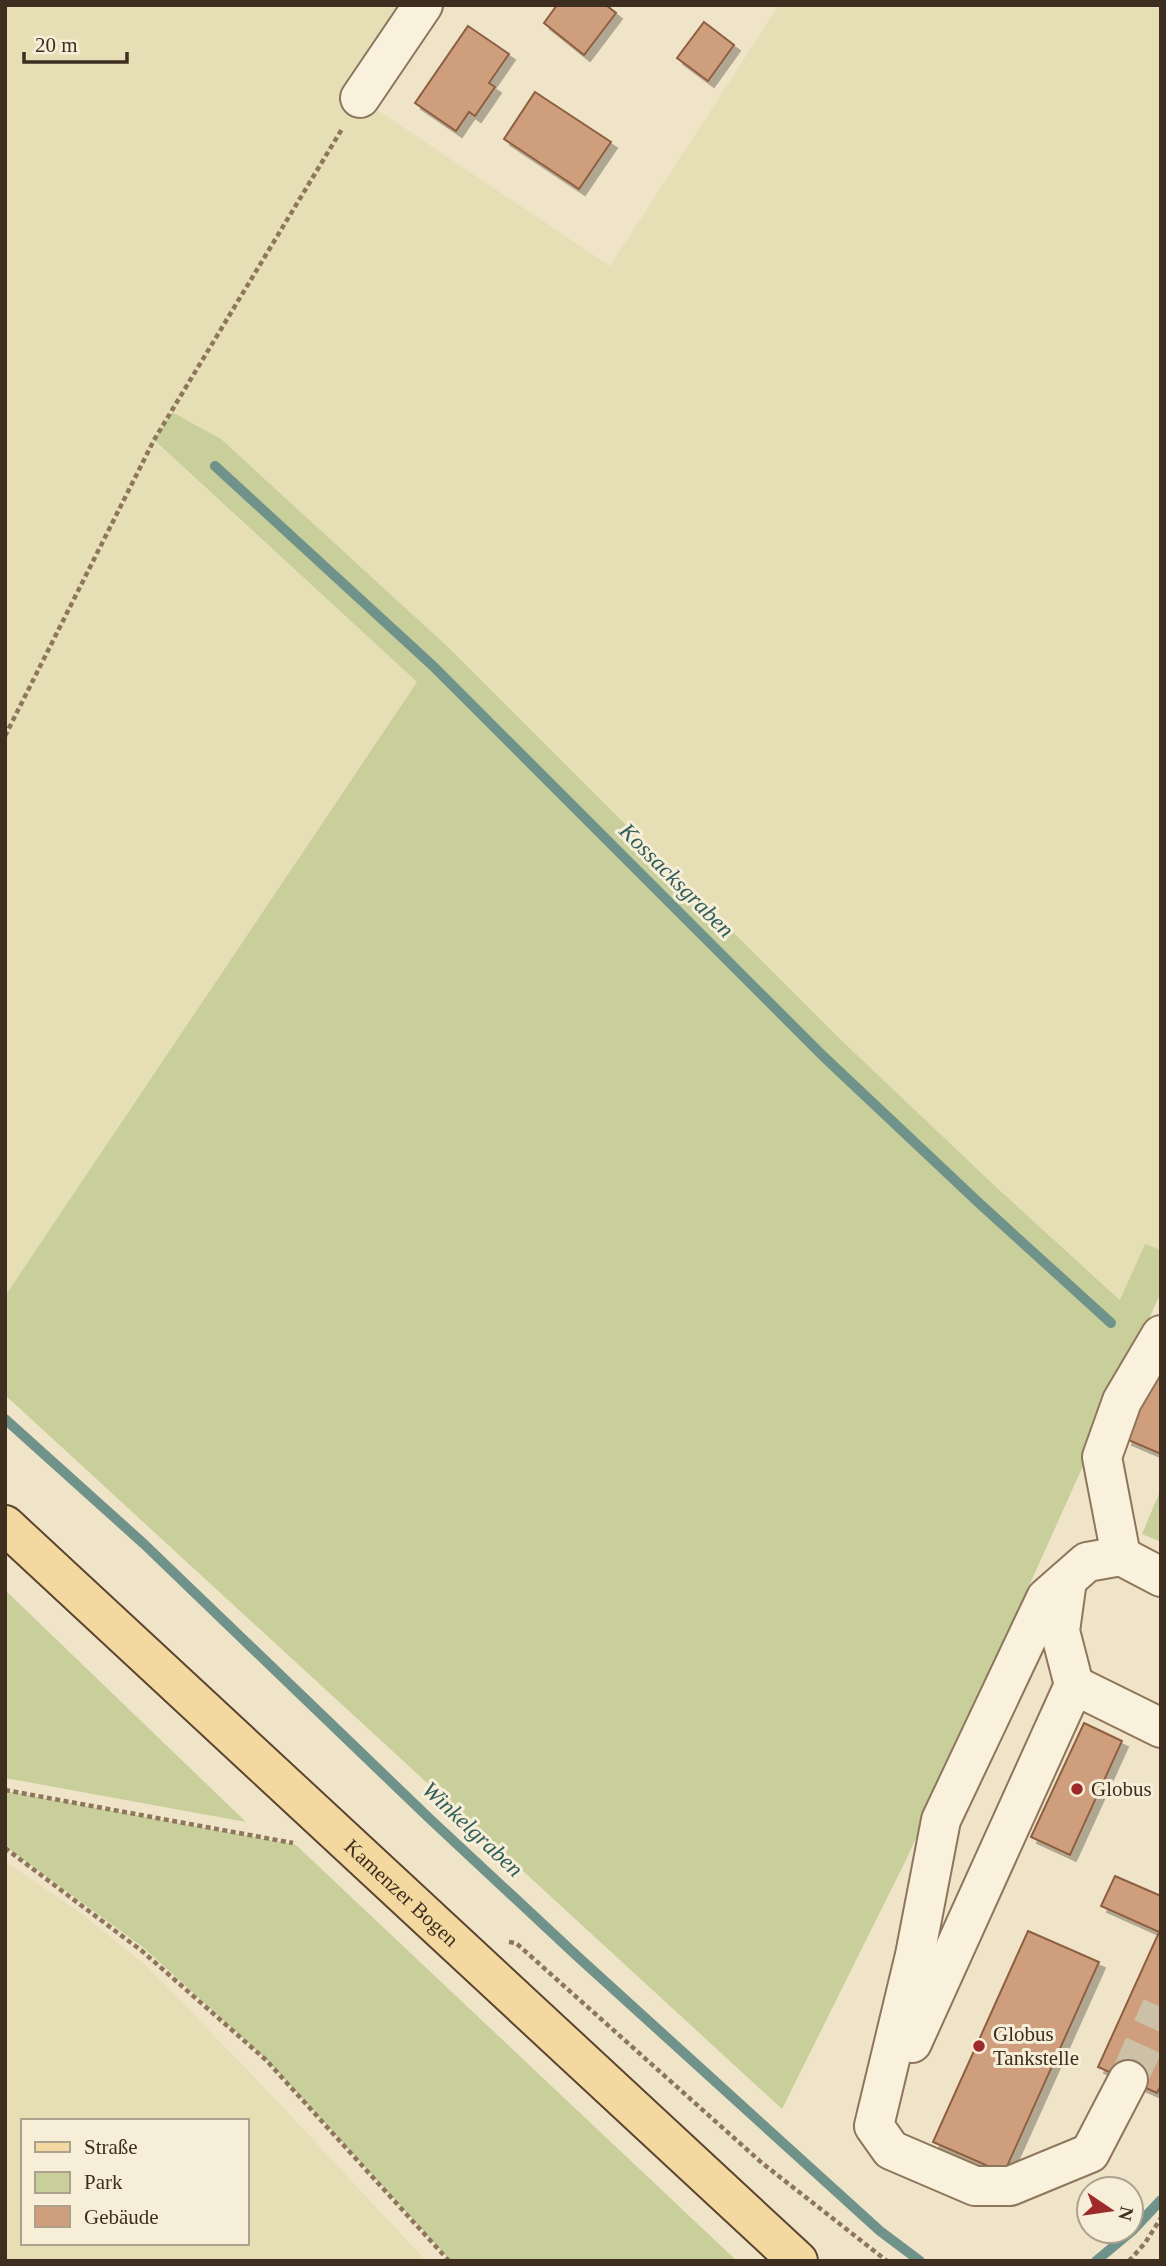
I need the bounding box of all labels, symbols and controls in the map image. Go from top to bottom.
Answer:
scale bar [24,21,128,65]
text: 20 m [35,33,78,57]
water label: Kossacksgraben [614,817,739,943]
water label: Winkelgraben [417,1777,528,1882]
place label: Globus [1091,1777,1152,1801]
marker: Globus [1069,1781,1085,1797]
street label: Kamenzer Bogen [340,1834,464,1952]
place label: Globus Tankstelle [993,2022,1079,2070]
marker: Globus Tankstelle [971,2038,987,2054]
legend [21,2119,248,2245]
text: Straße [84,2135,138,2159]
text: Park [84,2170,123,2194]
north arrow [1075,2175,1145,2245]
text: Gebäude [84,2205,159,2229]
text: N [1114,2205,1138,2223]

